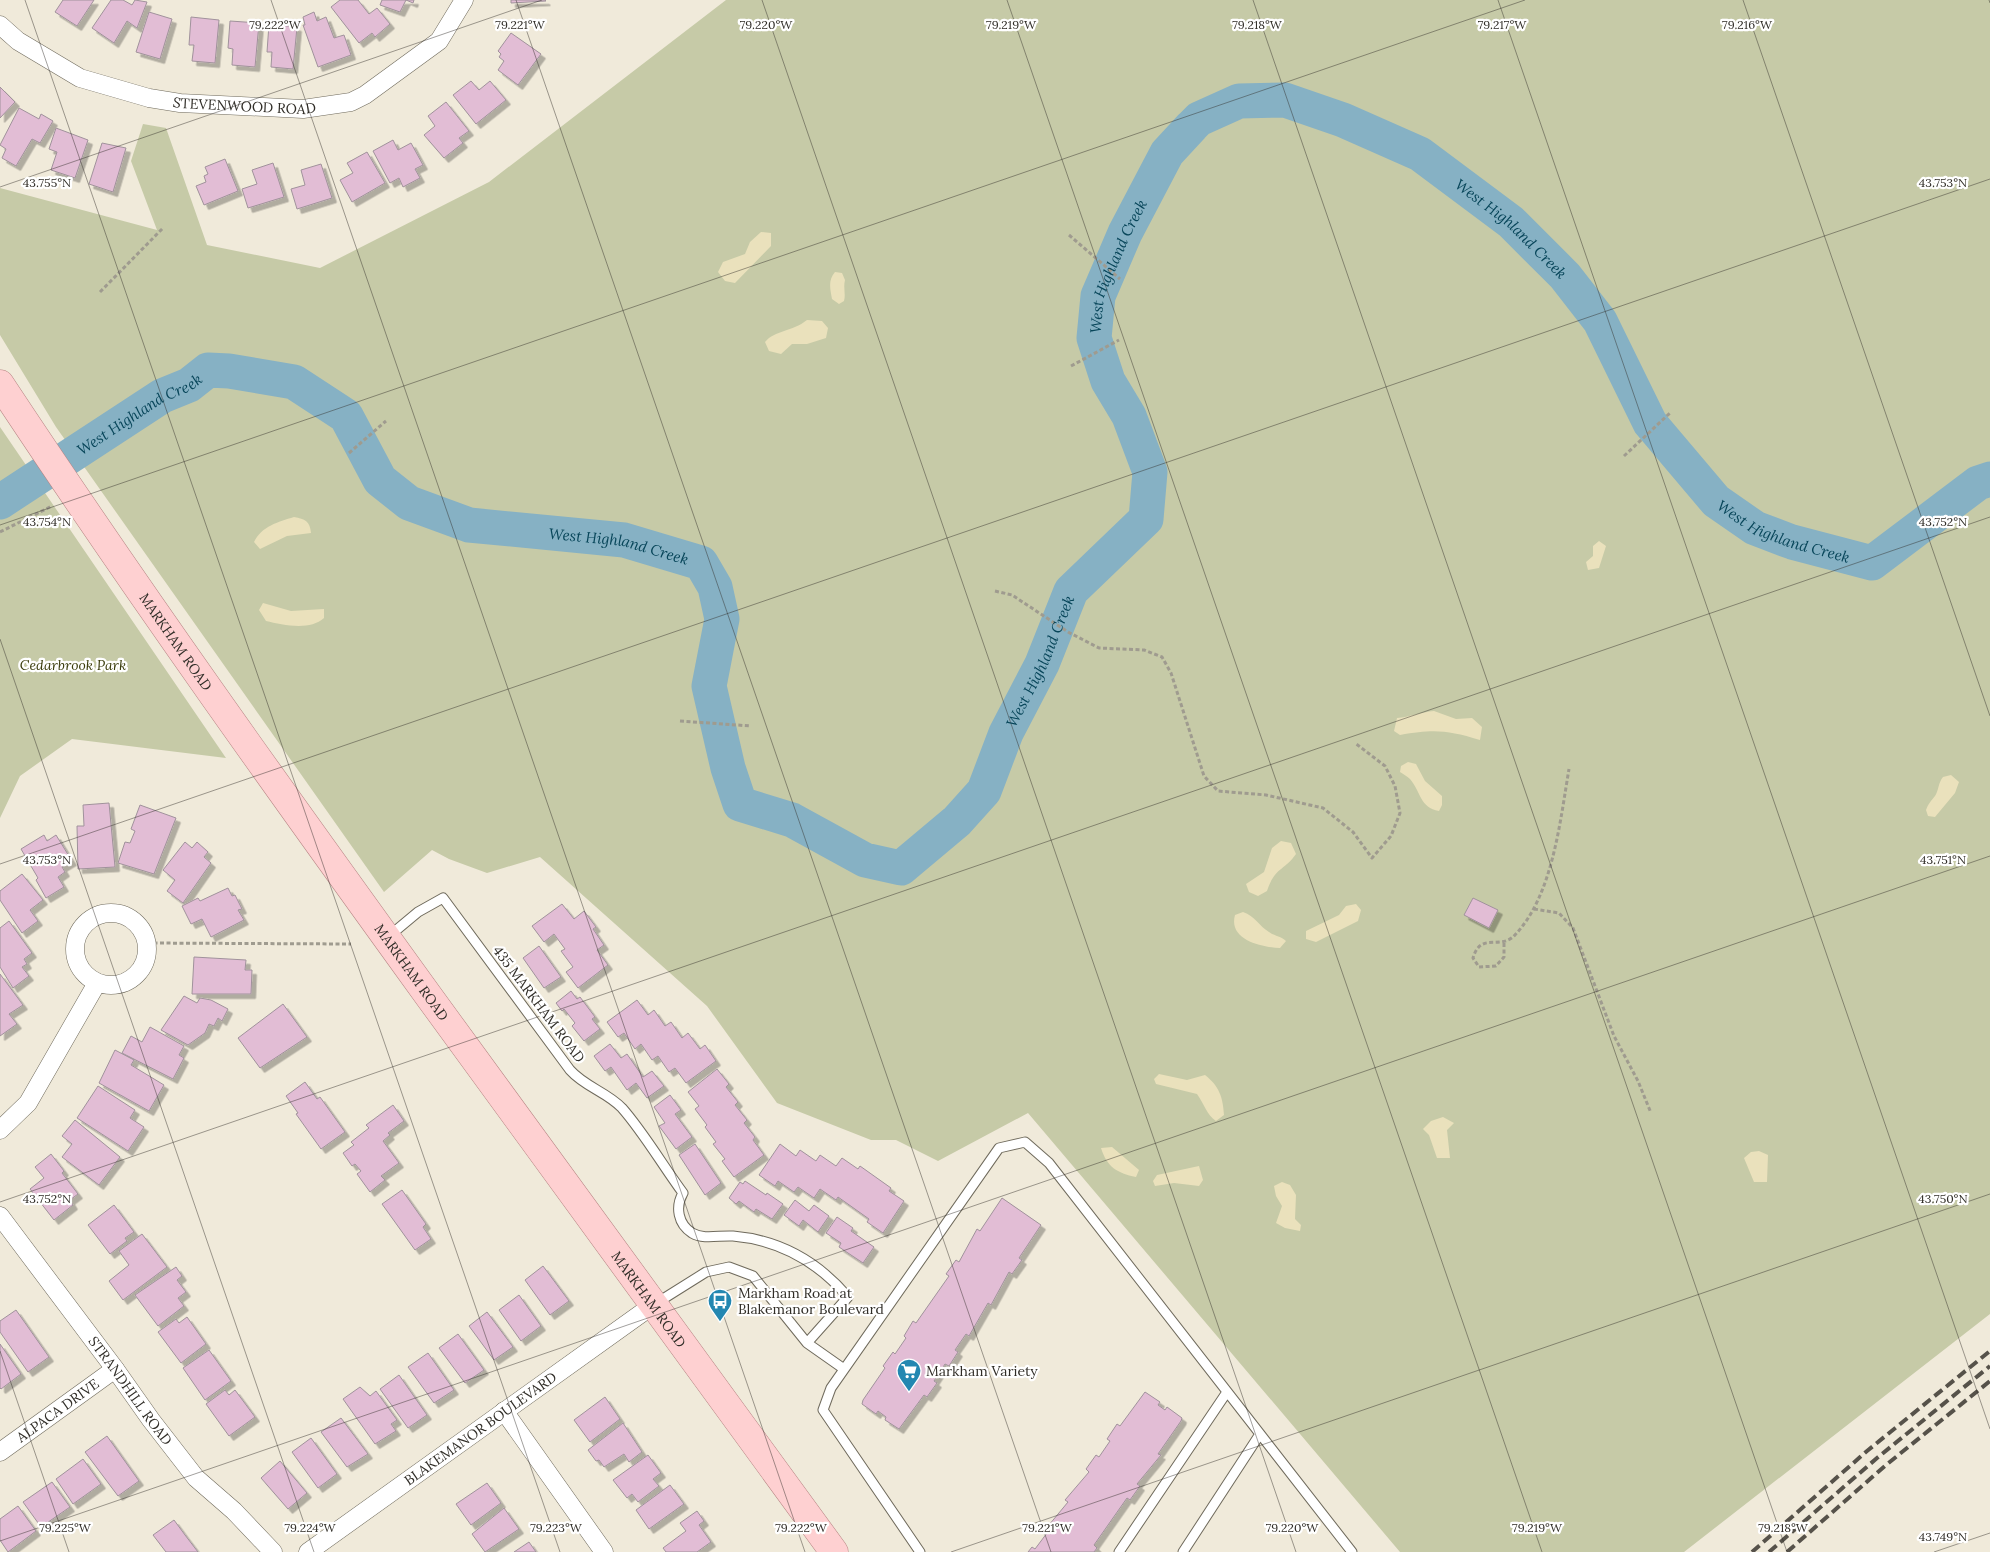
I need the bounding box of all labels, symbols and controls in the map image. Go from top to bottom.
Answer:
text: 79.222°W [249,17,302,32]
text: 79.221°W [495,17,546,32]
text: 79.220°W [740,17,793,32]
text: 79.219°W [986,17,1037,32]
text: 79.218°W [1232,17,1283,32]
text: 79.217°W [1478,17,1527,32]
text: 79.216°W [1722,17,1773,32]
street label: STEVENWOOD ROAD [172,93,317,118]
water label: West Highland Creek [1452,174,1571,282]
text: 43.755°N [23,175,71,190]
text: 43.753°N [1919,175,1967,190]
water label: West Highland Creek [1085,196,1151,334]
water label: West Highland Creek [73,369,206,459]
water label: West Highland Creek [1714,495,1852,566]
text: 43.754°N [23,514,71,529]
text: 43.752°N [1919,514,1967,529]
water label: West Highland Creek [548,523,691,568]
street label: MARKHAM ROAD [135,589,216,694]
water label: West Highland Creek [1001,592,1078,730]
park label: Cedarbrook Park [20,656,126,674]
text: 43.753°N [23,852,71,867]
text: 43.751°N [1920,852,1966,867]
street label: MARKHAM ROAD [370,920,452,1024]
street label: 435 MARKHAM ROAD [489,942,589,1066]
text: 43.752°N [23,1191,71,1206]
text: 43.750°N [1918,1191,1968,1206]
street label: MARKHAM ROAD [608,1247,690,1351]
place label: Markham Road at Blakemanor Boulevard [738,1284,884,1318]
bus stop icon: Markham Road at Blakemanor Boulevard [707,1288,733,1322]
street label: STRANDHILL ROAD [85,1333,176,1449]
supermarket icon: Markham Variety [896,1358,922,1392]
place label: Markham Variety [926,1362,1038,1380]
street label: BLAKEMANOR BOULEVARD [401,1368,560,1489]
street label: ALPACA DRIVE [12,1374,103,1447]
text: 79.225°W [39,1520,92,1535]
text: 79.224°W [284,1520,337,1535]
text: 79.223°W [530,1520,583,1535]
text: 79.222°W [775,1520,828,1535]
text: 79.221°W [1022,1520,1073,1535]
text: 79.220°W [1266,1520,1319,1535]
text: 79.219°W [1512,1520,1563,1535]
text: 79.218°W [1758,1520,1809,1535]
text: 43.749°N [1919,1529,1967,1544]

